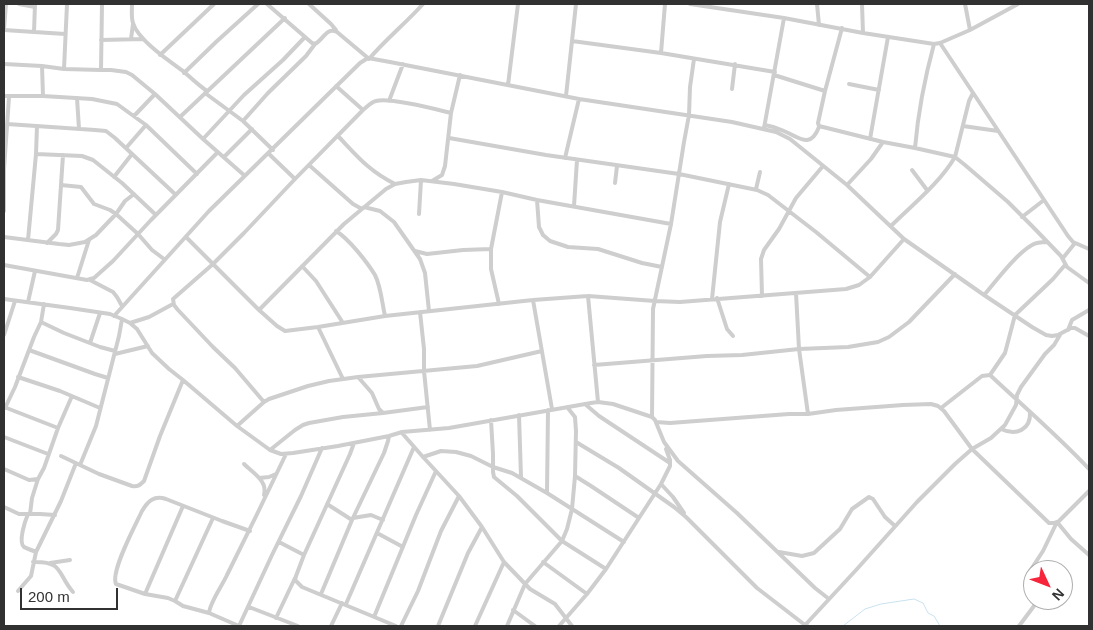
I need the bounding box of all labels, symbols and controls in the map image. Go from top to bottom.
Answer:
north arrow [1023,560,1073,610]
scale bar [22,578,120,610]
text: N [1049,585,1068,604]
text: 200 m [28,588,70,605]

